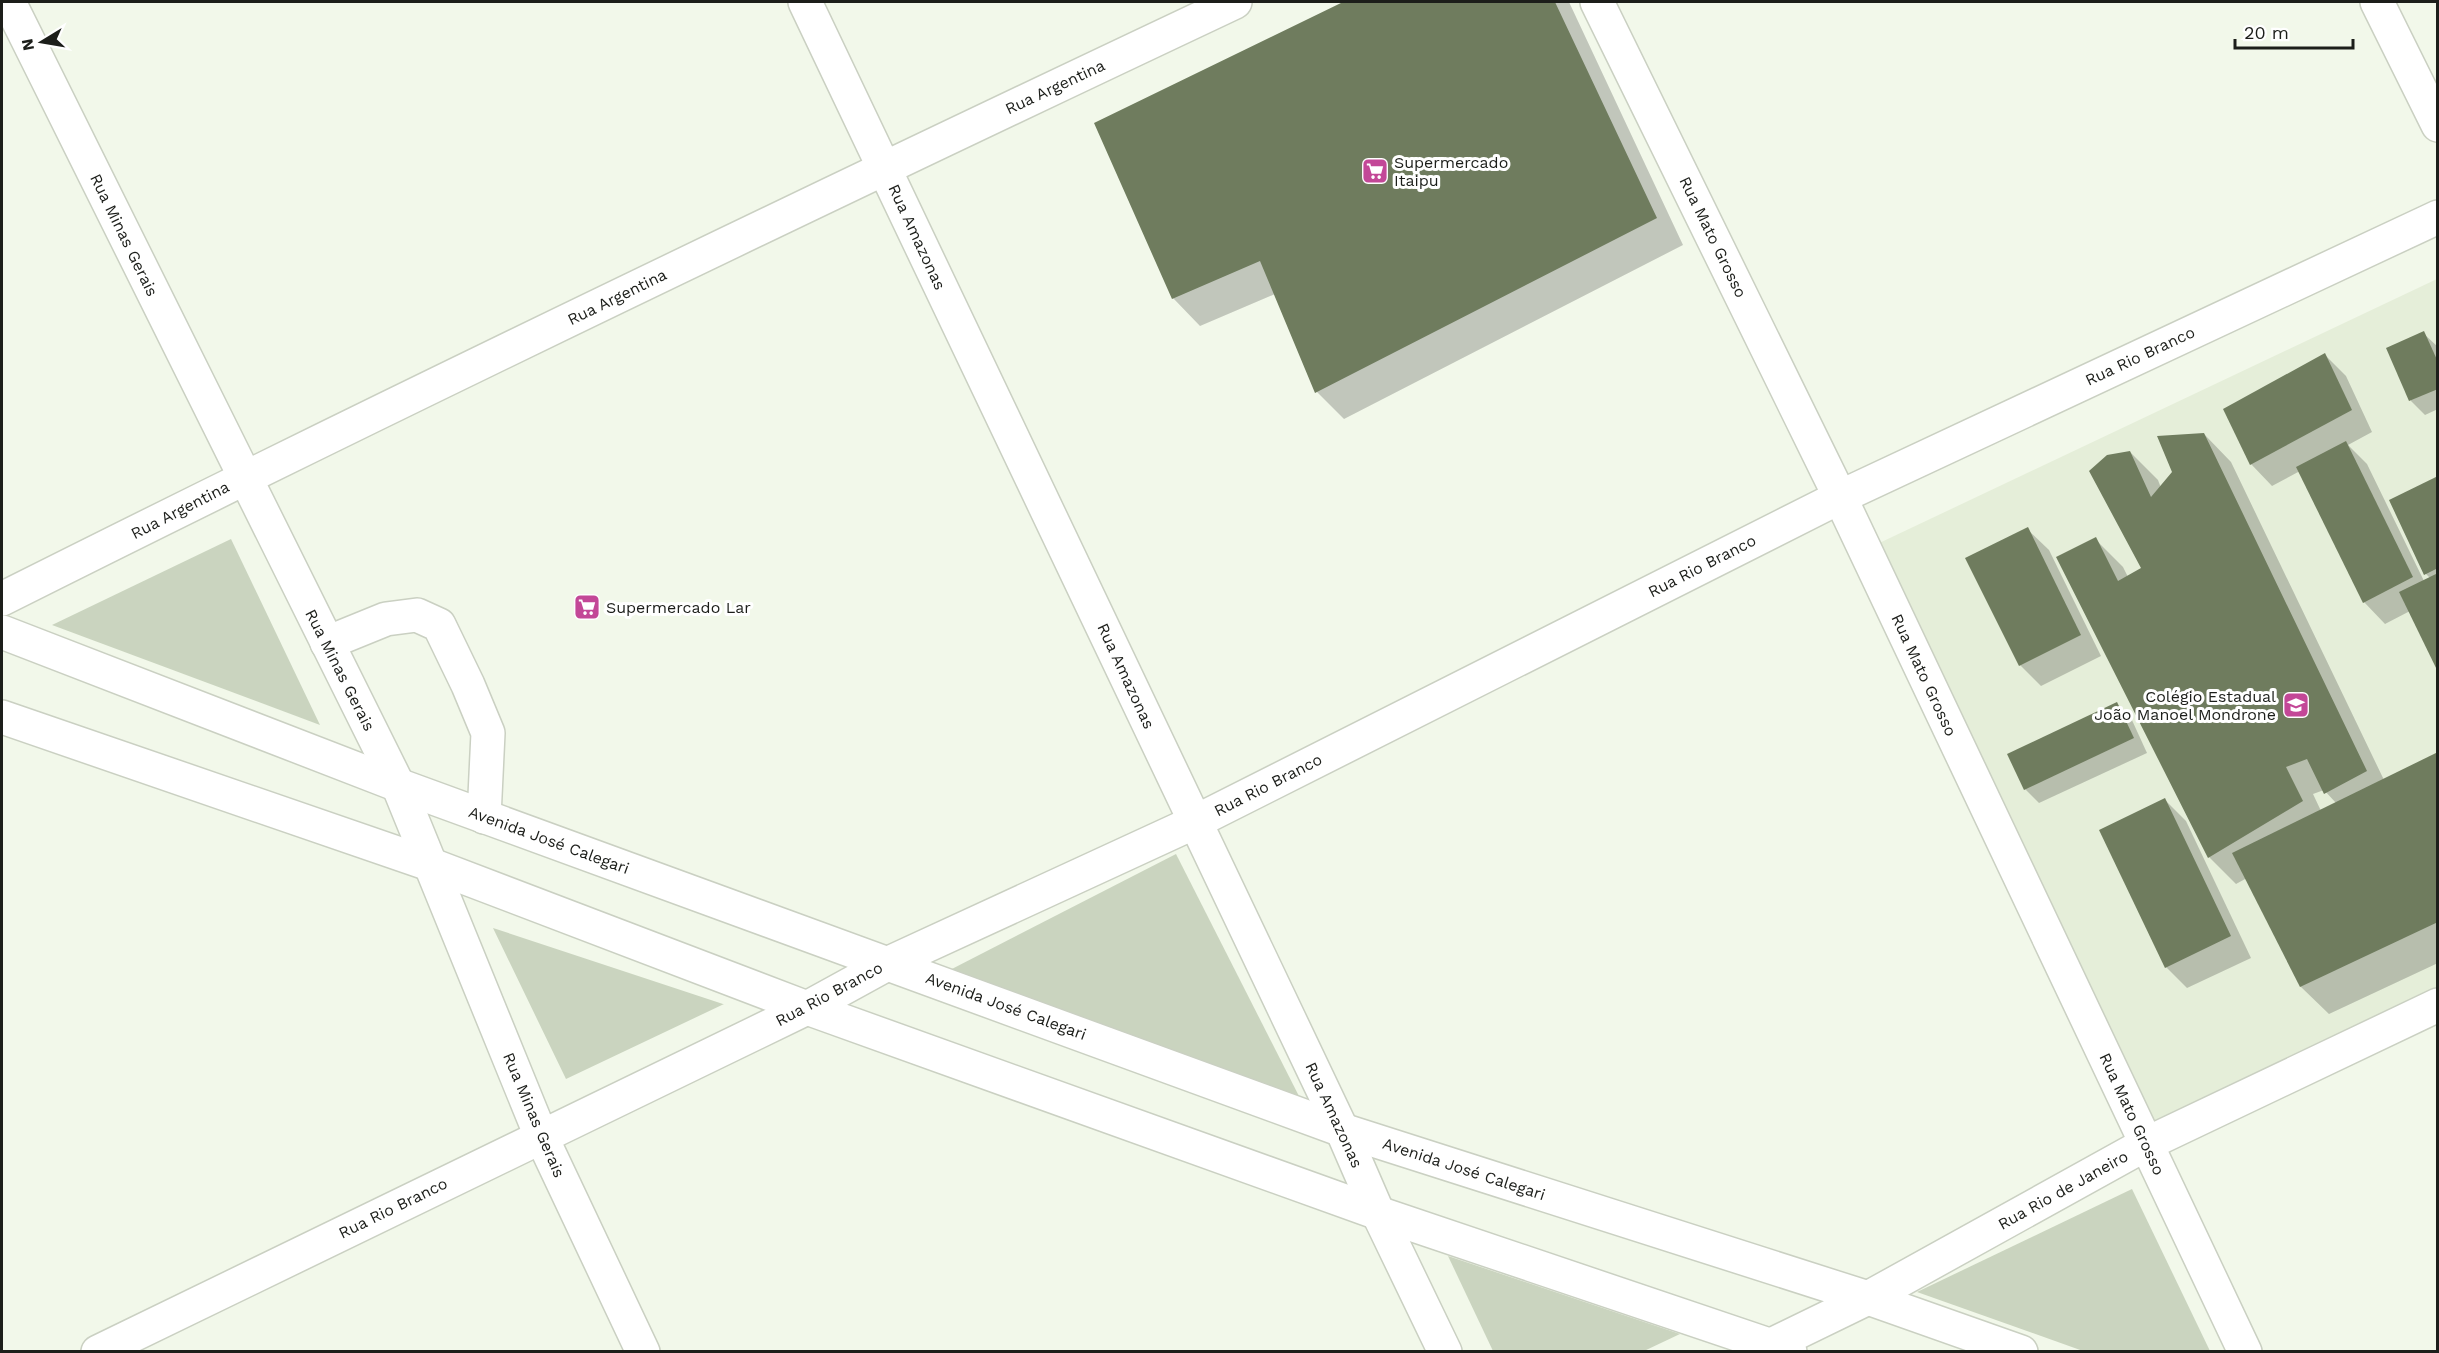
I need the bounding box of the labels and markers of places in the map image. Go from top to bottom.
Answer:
place label: Supermercado Itaipu [1394,153,1508,190]
supermarket icon: Supermercado Itaipu [1360,156,1390,186]
supermarket icon: Supermercado Lar [572,592,602,622]
place label: Supermercado Lar [606,598,751,617]
place label: Colégio Estadual João Manoel Mondrone [2094,687,2276,724]
school or university icon: Colégio Estadual João Manoel Mondrone [2281,690,2311,720]

